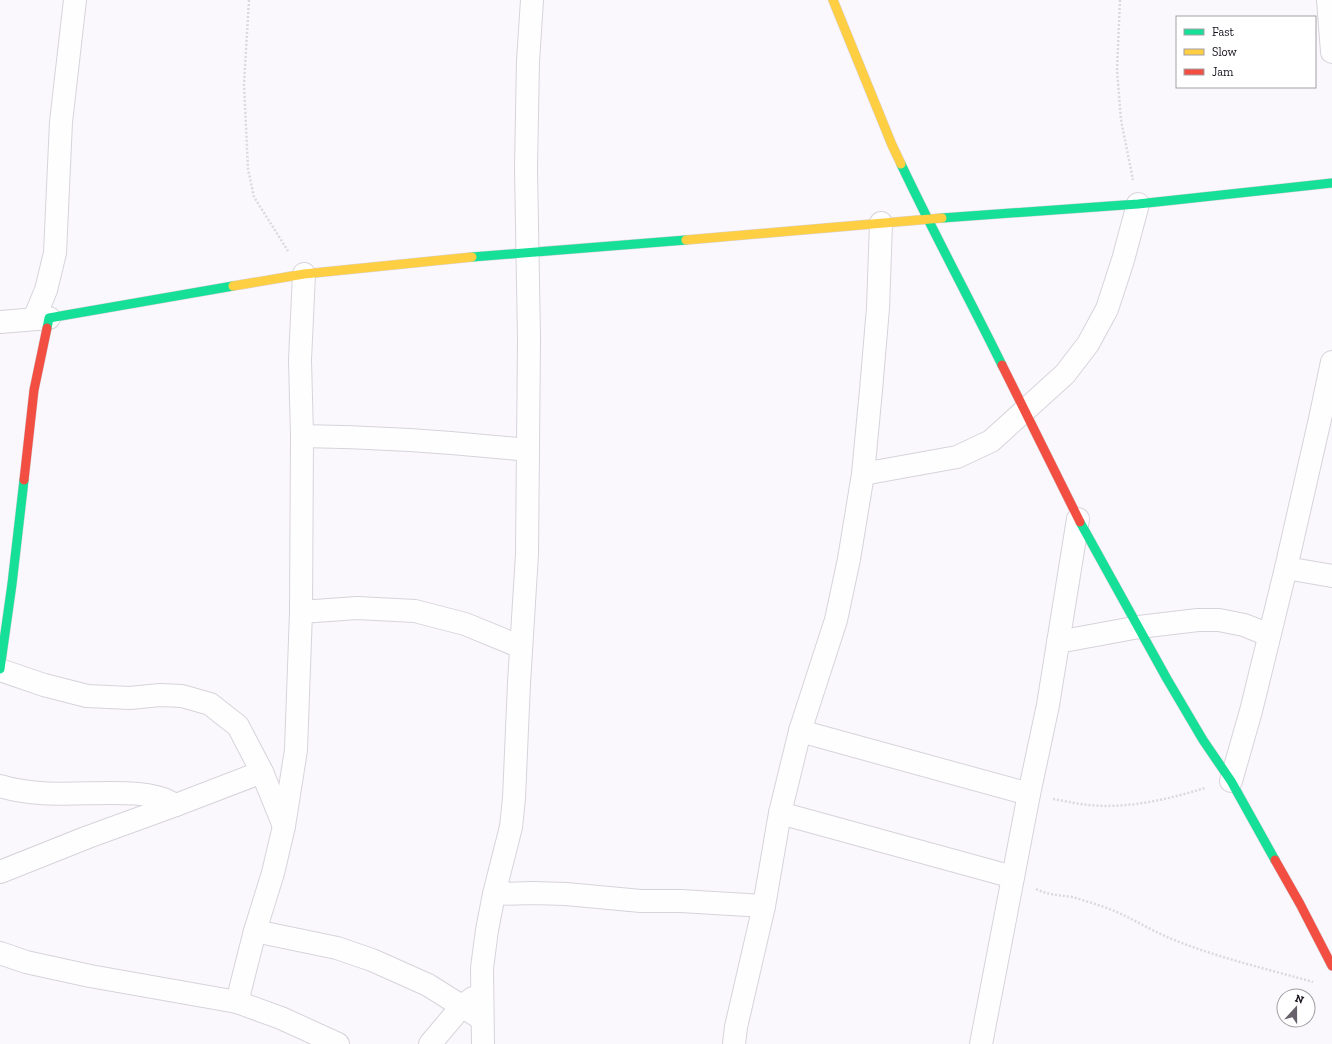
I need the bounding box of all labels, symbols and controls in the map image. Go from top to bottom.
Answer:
legend [1176,16,1316,88]
text: Fast [1212,25,1235,39]
text: Slow [1212,45,1238,59]
text: Jam [1212,65,1234,79]
north arrow [1276,988,1316,1028]
text: N [1293,992,1306,1007]

